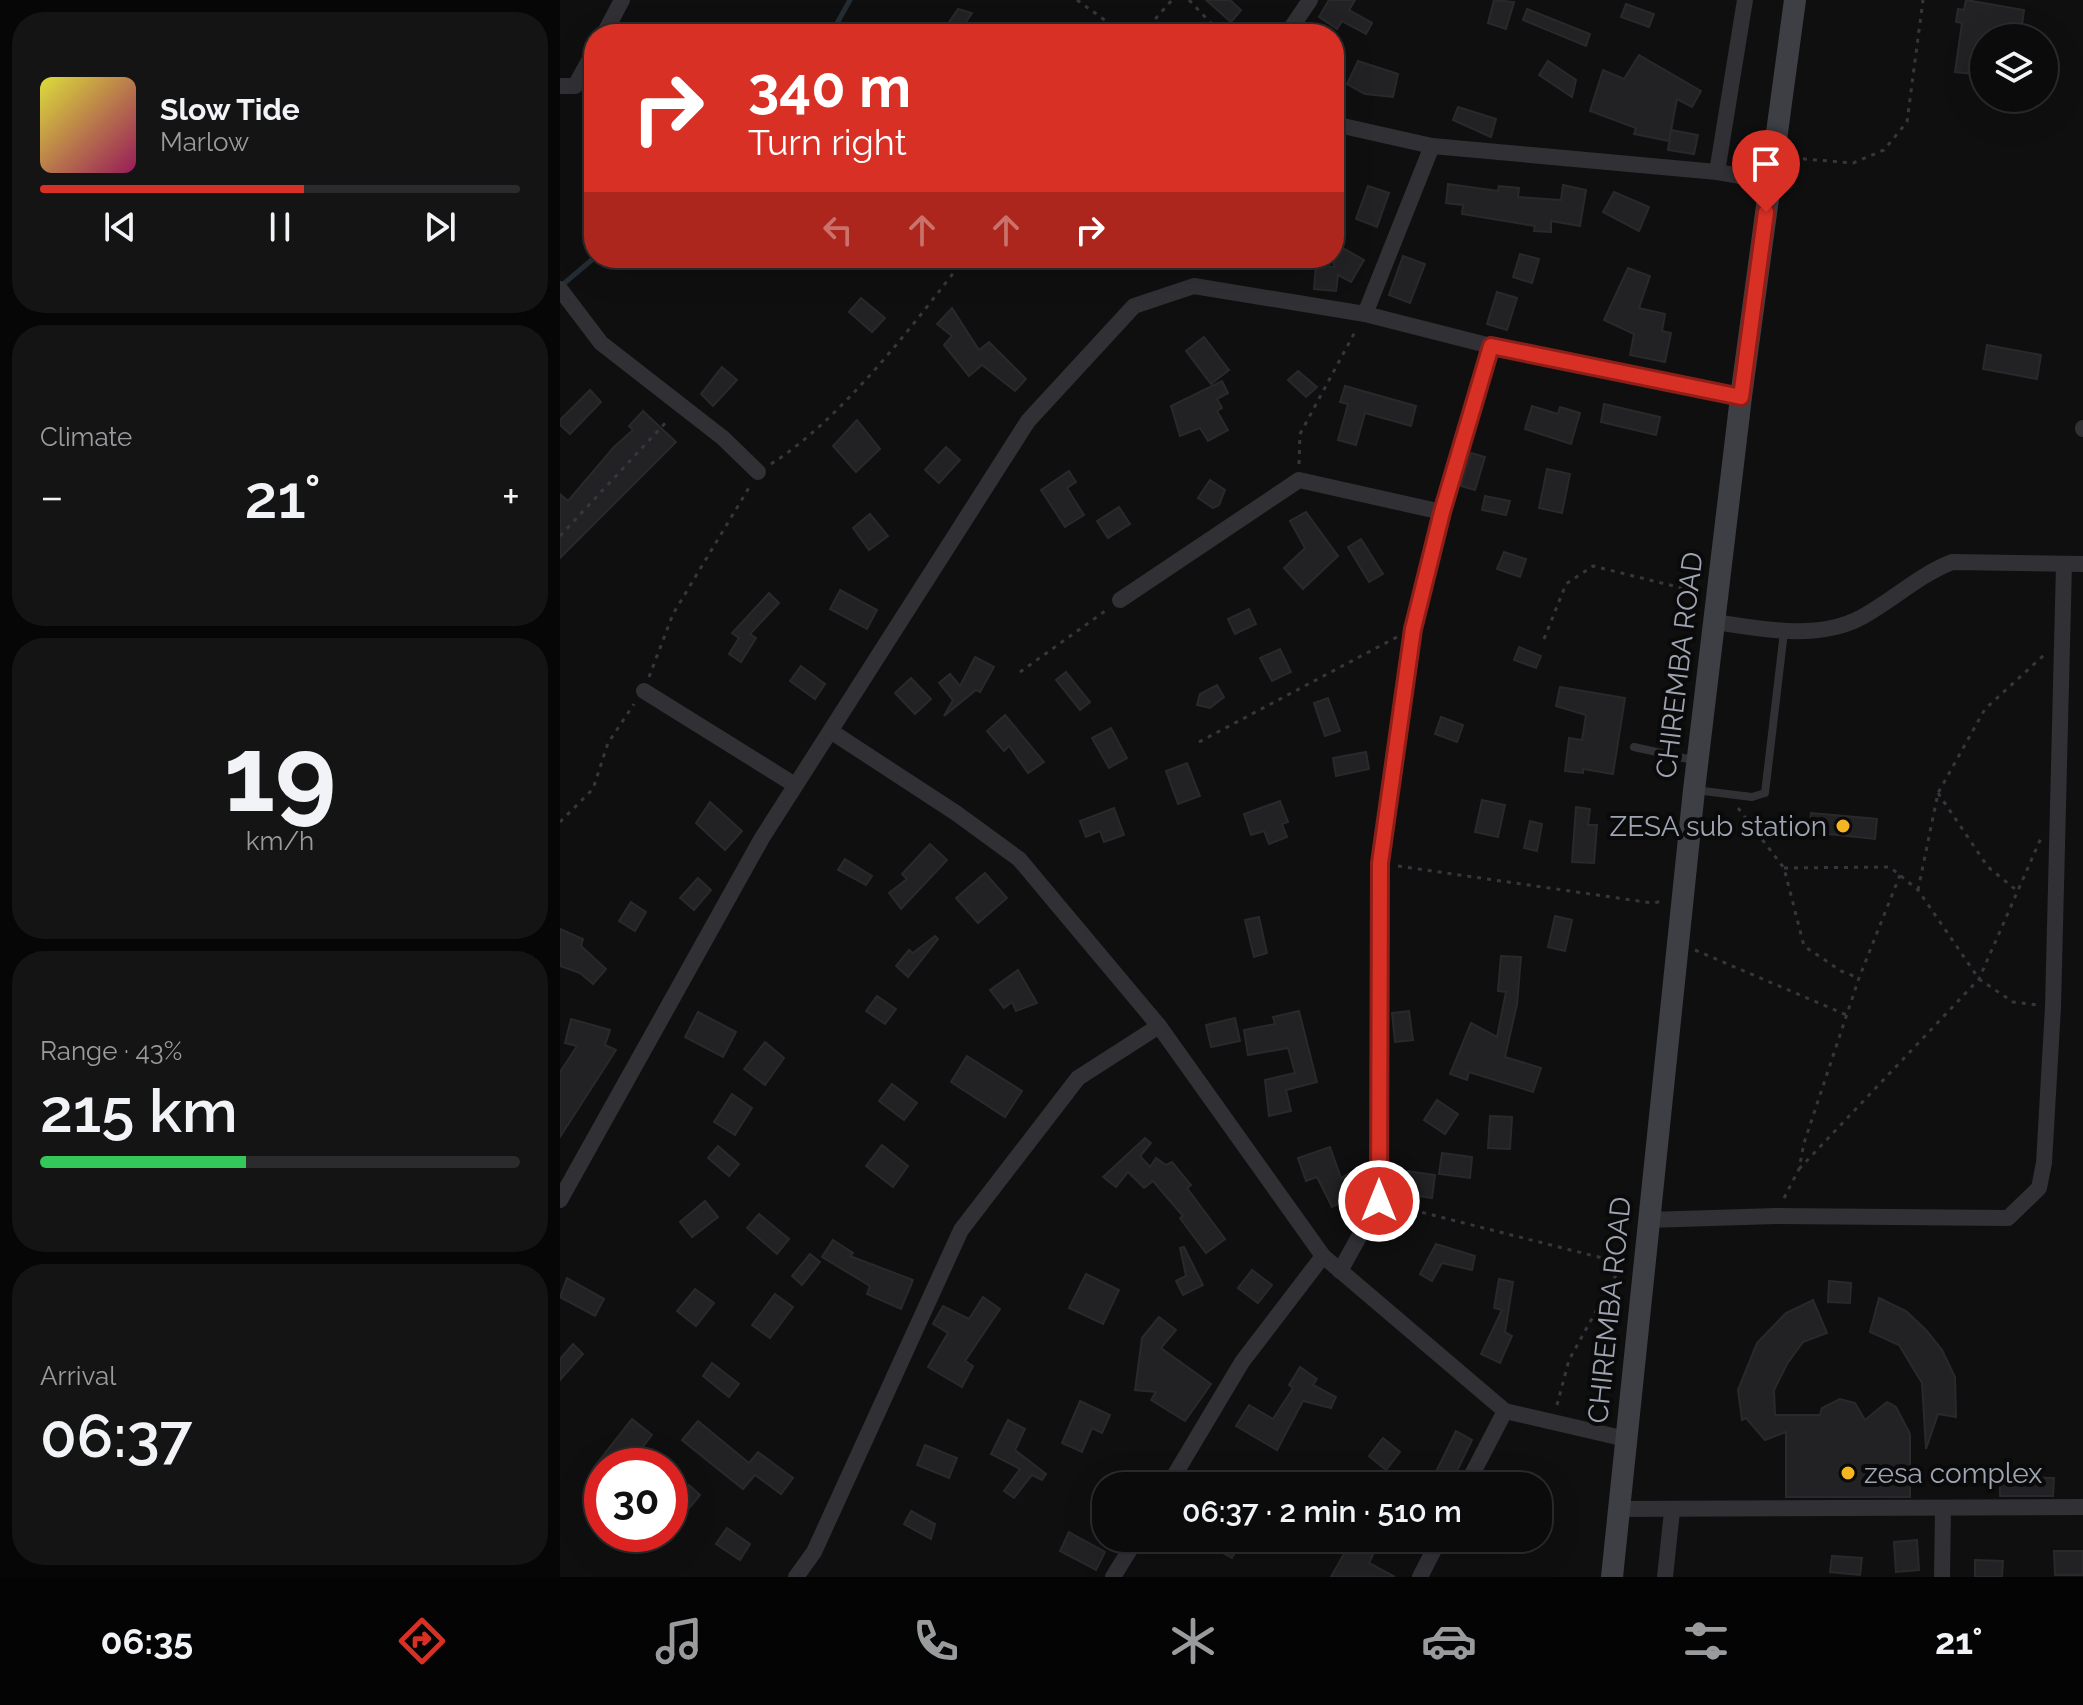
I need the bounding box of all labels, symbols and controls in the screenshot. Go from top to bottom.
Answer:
map controls [1970,24,2058,112]
button: layers [1970,24,2058,112]
text: 340 m [748,54,911,120]
icon: right [616,56,720,160]
text: Slow Tide [160,92,300,127]
text: Turn right [748,121,907,163]
text: Marlow [160,127,249,157]
pin [1732,130,1800,212]
icon: arrive [1744,142,1788,186]
icon: previous [98,205,142,249]
icon: pause [258,205,302,249]
icon: next [418,205,462,249]
icon: left [816,208,860,252]
icon: ahead [900,208,944,252]
icon: ahead [984,208,1028,252]
icon: right [1068,208,1112,252]
text: Climate [40,422,132,452]
text: 21° [244,462,321,532]
text: − [40,471,64,522]
text: + [502,471,520,522]
street label: CHIREMBA ROAD [1649,550,1710,780]
text: 19 [224,713,336,835]
place label: ZESA sub station [1610,810,1827,843]
marker: ZESA sub station [1834,817,1852,835]
text: km/h [246,826,314,856]
text: Range · 43% [40,1036,182,1066]
text: 215 km [40,1076,238,1146]
position arrow [1337,1159,1421,1243]
street label: CHIREMBA ROAD [1581,1195,1638,1425]
text: Arrival [40,1361,116,1391]
text: 06:37 [40,1401,192,1471]
speed limit sign: 30 [584,1448,688,1552]
place label: zesa complex [1864,1457,2042,1490]
marker: zesa complex [1839,1464,1857,1482]
text: 06:37 · 2 min · 510 m [1182,1494,1462,1529]
icon: directions [394,1613,450,1669]
icon: music [651,1613,707,1669]
icon: phone [908,1613,964,1669]
icon: climate [1165,1613,1221,1669]
icon: car [1421,1613,1477,1669]
icon: filters [1678,1613,1734,1669]
text: 06:35 [100,1620,193,1662]
text: 21° [1935,1620,1983,1662]

